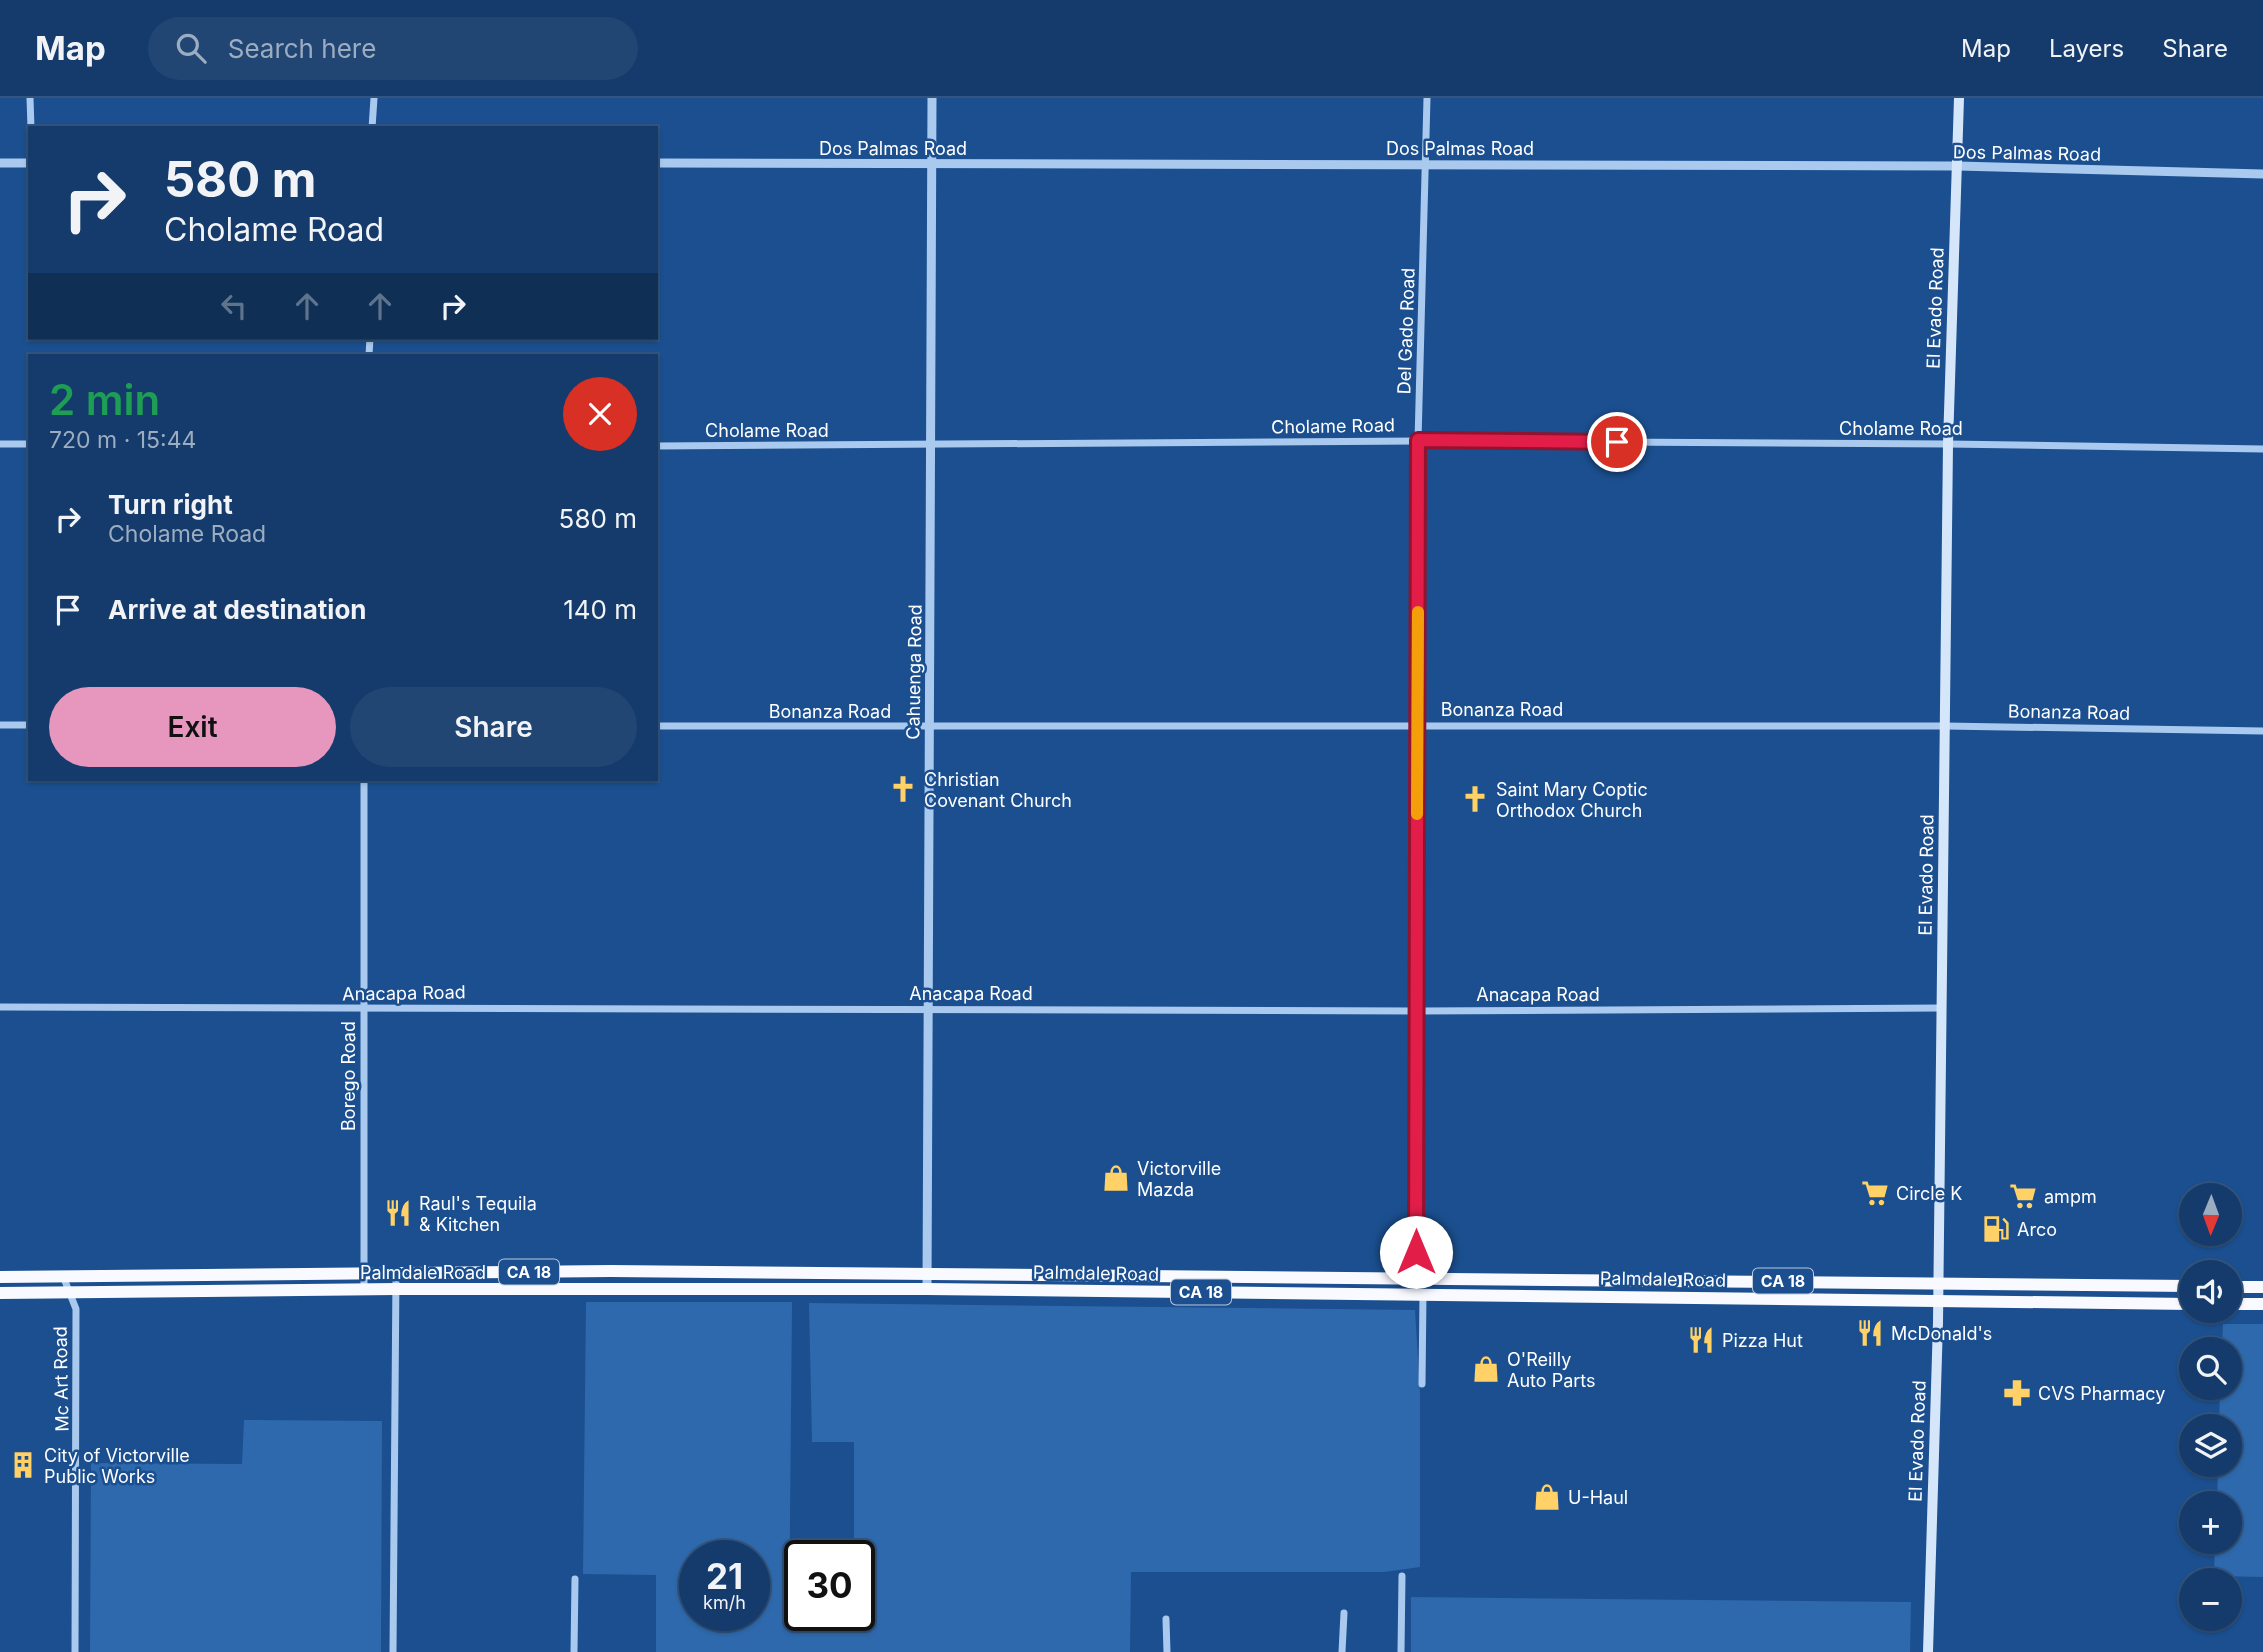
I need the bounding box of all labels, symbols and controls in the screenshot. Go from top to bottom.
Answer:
search box [148,17,638,80]
text: Map [35,28,106,68]
icon: search [172,29,210,67]
text: Search here [228,33,376,64]
text: Map [1961,34,2011,63]
text: Layers [2049,34,2124,63]
text: Share [2162,34,2228,63]
street label: Dos Palmas Road [819,138,967,159]
street label: Dos Palmas Road [1386,138,1534,159]
street label: Dos Palmas Road [1953,141,2101,165]
text: 580 m [164,150,317,209]
icon: right [49,154,140,245]
text: Cholame Road [164,210,384,249]
street label: El Evado Road [1922,247,1948,369]
street label: Del Gado Road [1393,267,1419,395]
icon: left [215,287,253,325]
icon: ahead [288,287,326,325]
icon: ahead [361,287,399,325]
icon: right [434,287,472,325]
text: 2 min [49,374,160,425]
button: close [563,377,637,451]
pin [1587,412,1647,472]
street label: Cholame Road [1271,414,1395,438]
street label: Cholame Road [1839,418,1963,439]
street label: Cholame Road [705,420,829,441]
icon: arrive [1598,423,1636,461]
text: 720 m · 15:44 [49,426,196,454]
text: Turn right [108,489,233,520]
icon: right [49,500,87,538]
text: 580 m [559,503,637,534]
text: Cholame Road [108,520,266,548]
icon: arrive [49,591,87,629]
text: Arrive at destination [108,594,367,625]
text: 140 m [563,594,637,625]
street label: Cahuenga Road [902,604,926,740]
button: Exit [49,687,336,767]
button: Share [350,687,637,767]
street label: Bonanza Road [1441,699,1563,720]
street label: Bonanza Road [2008,700,2130,724]
street label: Bonanza Road [769,701,891,722]
place label: Christian Covenant Church [924,769,1072,811]
church icon: Christian Covenant Church [888,774,918,804]
place label: Saint Mary Coptic Orthodox Church [1496,779,1648,821]
church icon: Saint Mary Coptic Orthodox Church [1460,784,1490,814]
street label: El Evado Road [1914,814,1938,936]
street label: Anacapa Road [342,981,466,1005]
street label: Anacapa Road [909,983,1033,1004]
street label: Anacapa Road [1476,984,1600,1005]
street label: Borego Road [338,1021,359,1131]
place label: Victorville Mazda [1137,1158,1221,1200]
shop icon: Victorville Mazda [1101,1163,1131,1193]
supermarket icon: Circle K [1860,1178,1890,1208]
supermarket icon: ampm [2008,1181,2038,1211]
place label: Circle K [1896,1183,1962,1204]
north arrow [2179,1183,2242,1246]
map controls [2179,1183,2242,1631]
place label: ampm [2044,1186,2097,1207]
place label: Raul's Tequila & Kitchen [419,1193,537,1235]
restaurant icon: Raul's Tequila & Kitchen [383,1198,413,1228]
fuel station icon: Arco [1981,1214,2011,1244]
position arrow [1379,1215,1453,1289]
place label: Arco [2017,1219,2057,1240]
road number: CA 18 [499,1260,559,1284]
button: sound [2179,1260,2242,1323]
street label: Palmdale Road [1033,1261,1159,1285]
street label: Palmdale Road [360,1262,486,1283]
street label: Palmdale Road [1600,1267,1726,1291]
road number: CA 18 [1753,1268,1813,1294]
road number: CA 18 [1171,1280,1231,1304]
restaurant icon: McDonald's [1855,1318,1885,1348]
place label: McDonald's [1891,1323,1992,1344]
restaurant icon: Pizza Hut [1686,1325,1716,1355]
street label: Mc Art Road [50,1326,72,1432]
place label: Pizza Hut [1722,1330,1803,1351]
button: search [2179,1337,2242,1400]
place label: O'Reilly Auto Parts [1507,1349,1596,1391]
shop icon: O'Reilly Auto Parts [1471,1354,1501,1384]
pharmacy icon: CVS Pharmacy [2002,1378,2032,1408]
street label: El Evado Road [1904,1380,1930,1502]
place label: CVS Pharmacy [2038,1383,2165,1404]
button: layers [2179,1414,2242,1477]
place label: City of Victorville Public Works [44,1445,190,1487]
building icon: City of Victorville Public Works [8,1450,38,1480]
shop icon: U-Haul [1532,1482,1562,1512]
place label: U-Haul [1568,1487,1628,1508]
button: + [2179,1491,2242,1554]
speed limit sign: 30 [784,1540,875,1631]
text: 21 [706,1555,743,1597]
button: − [2179,1568,2242,1631]
text: km/h [703,1592,746,1613]

